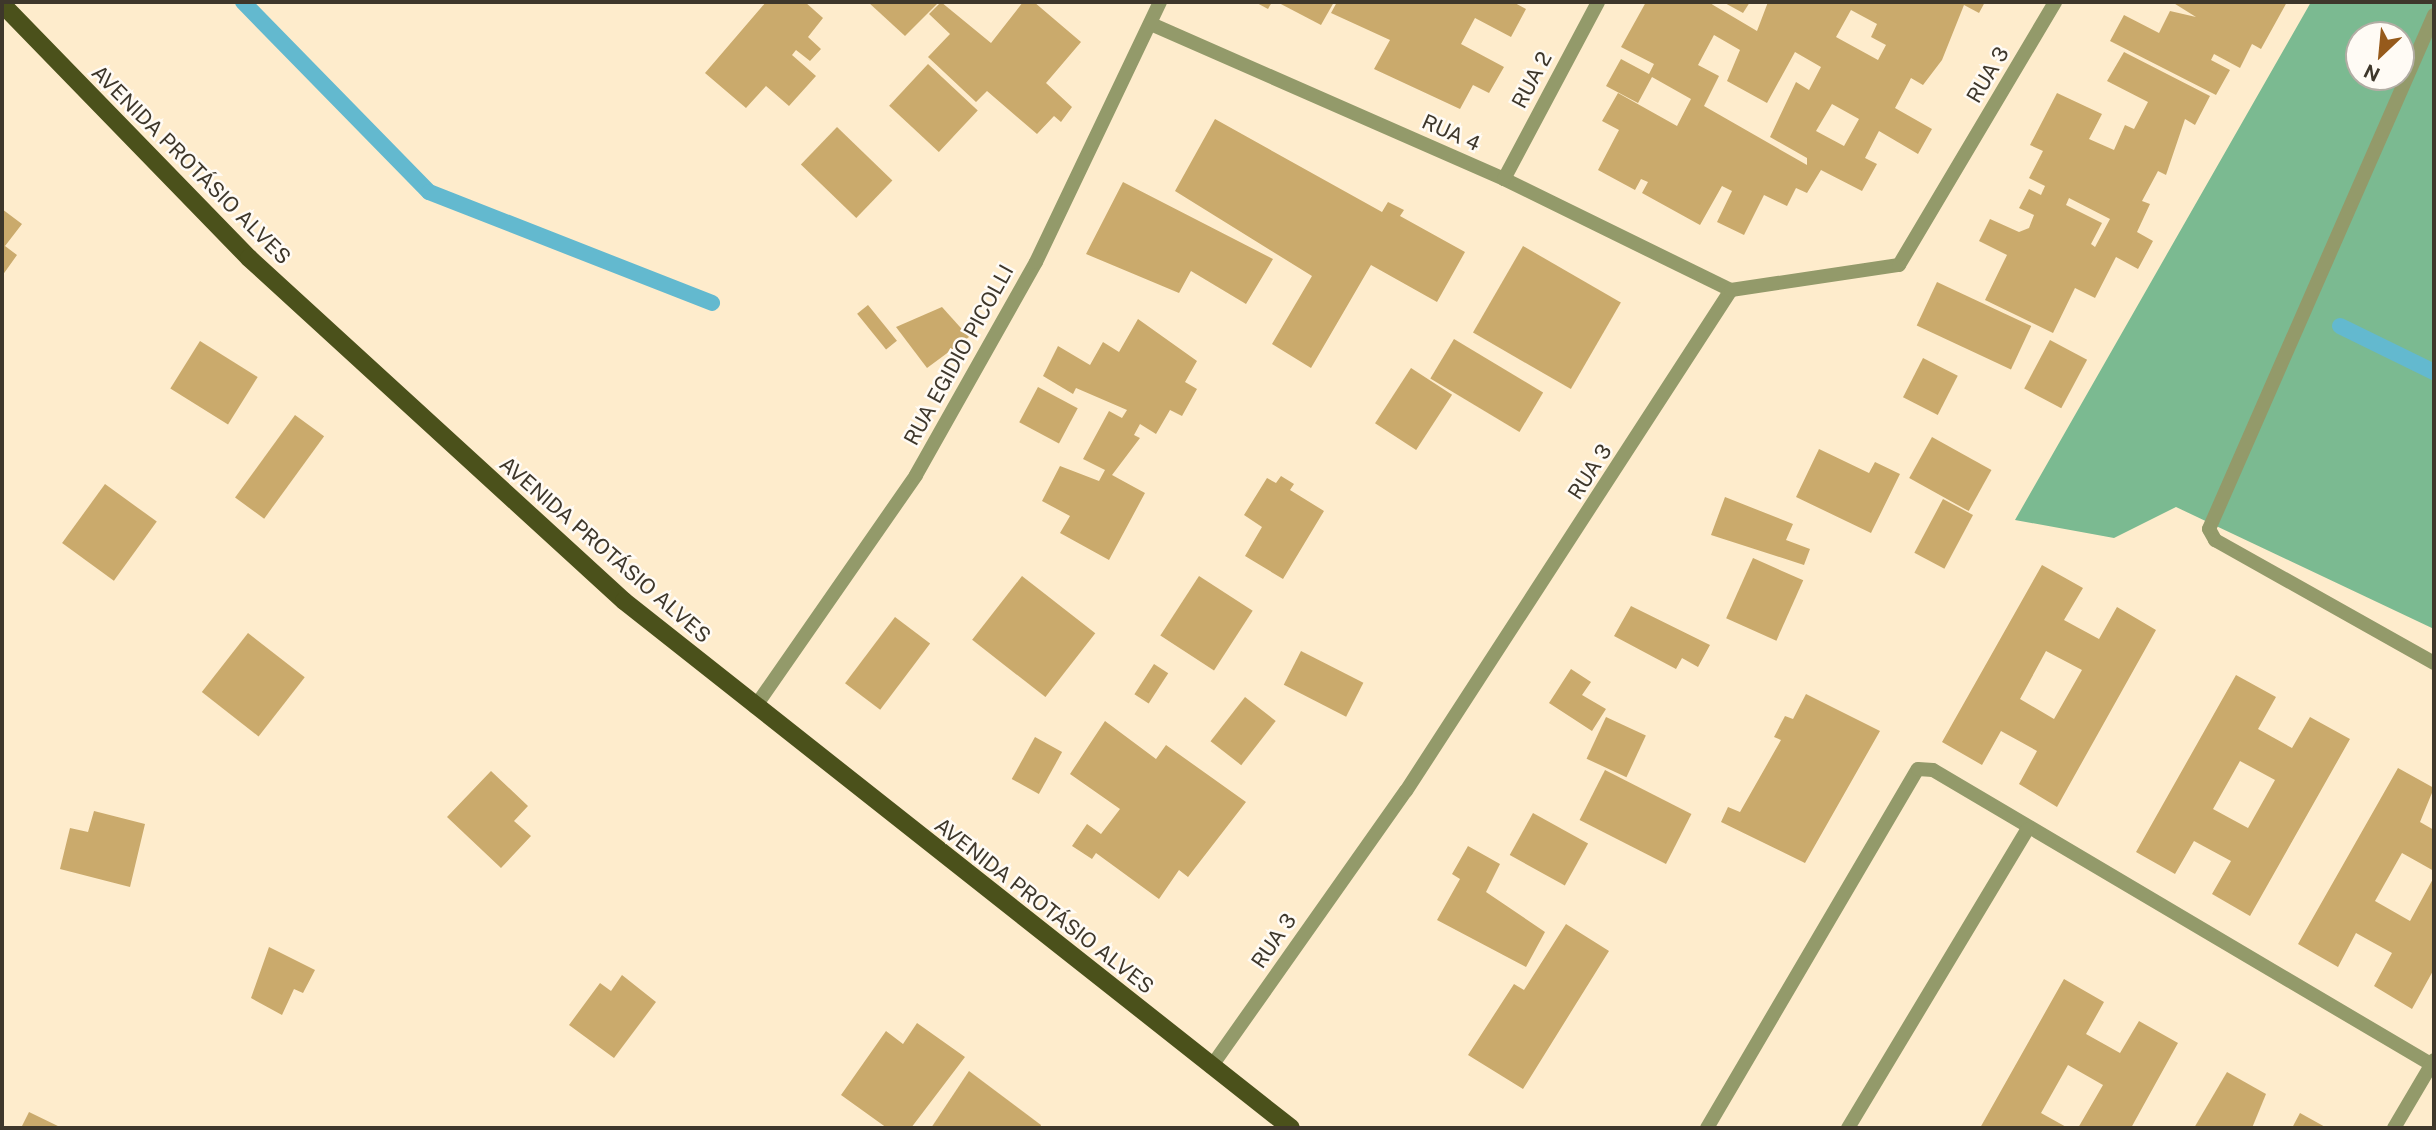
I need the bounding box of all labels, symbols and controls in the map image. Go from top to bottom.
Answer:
north arrow [2345,21,2415,91]
street label: RUA 3 [1961,42,2015,108]
street label: RUA 2 [1507,47,1557,113]
street label: AVENIDA PROTÁSIO ALVES [86,60,296,270]
text: N [2360,60,2383,86]
street label: RUA 4 [1418,109,1484,157]
street label: RUA EGIDIO PICOLLI [899,260,1019,450]
street label: RUA 3 [1563,440,1617,504]
street label: AVENIDA PROTÁSIO ALVES [494,452,716,648]
street label: AVENIDA PROTÁSIO ALVES [929,813,1159,999]
street label: RUA 3 [1246,909,1302,973]

